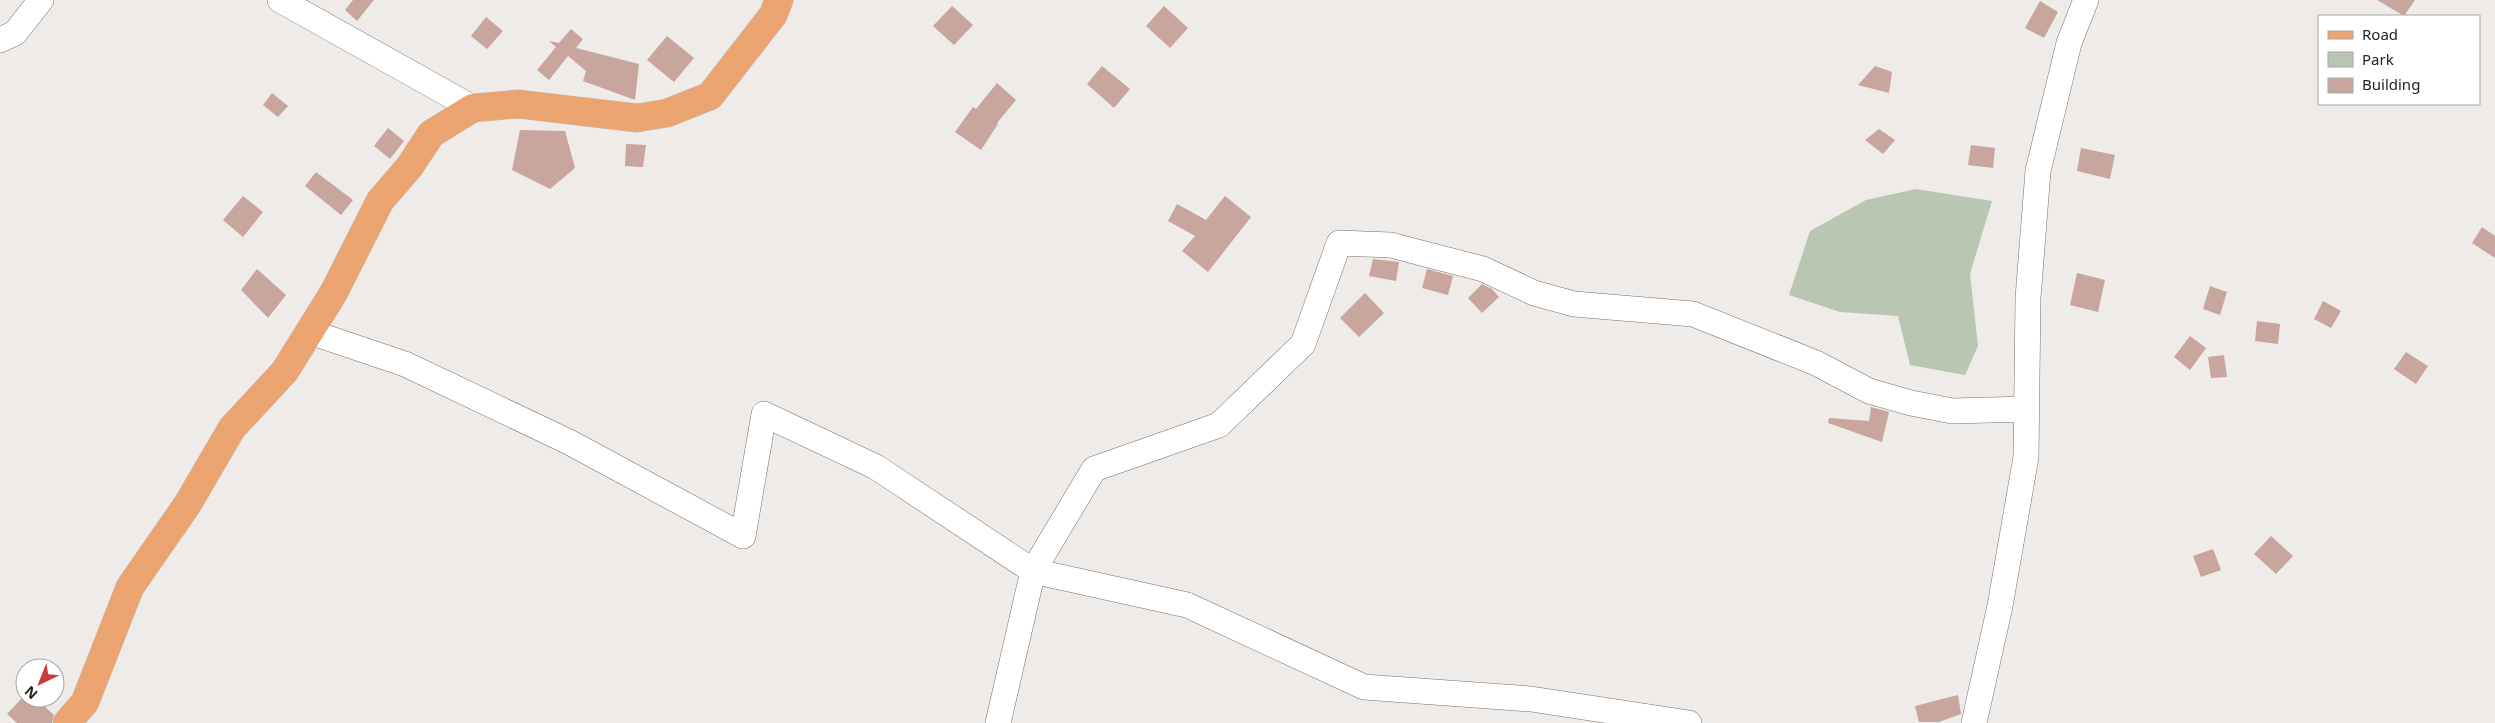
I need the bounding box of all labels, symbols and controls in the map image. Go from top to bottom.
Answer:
legend [2318,15,2480,105]
text: Road [2362,24,2398,44]
text: Park [2362,49,2394,69]
text: Building [2362,74,2420,94]
north arrow [15,658,65,708]
text: N [20,682,41,704]

